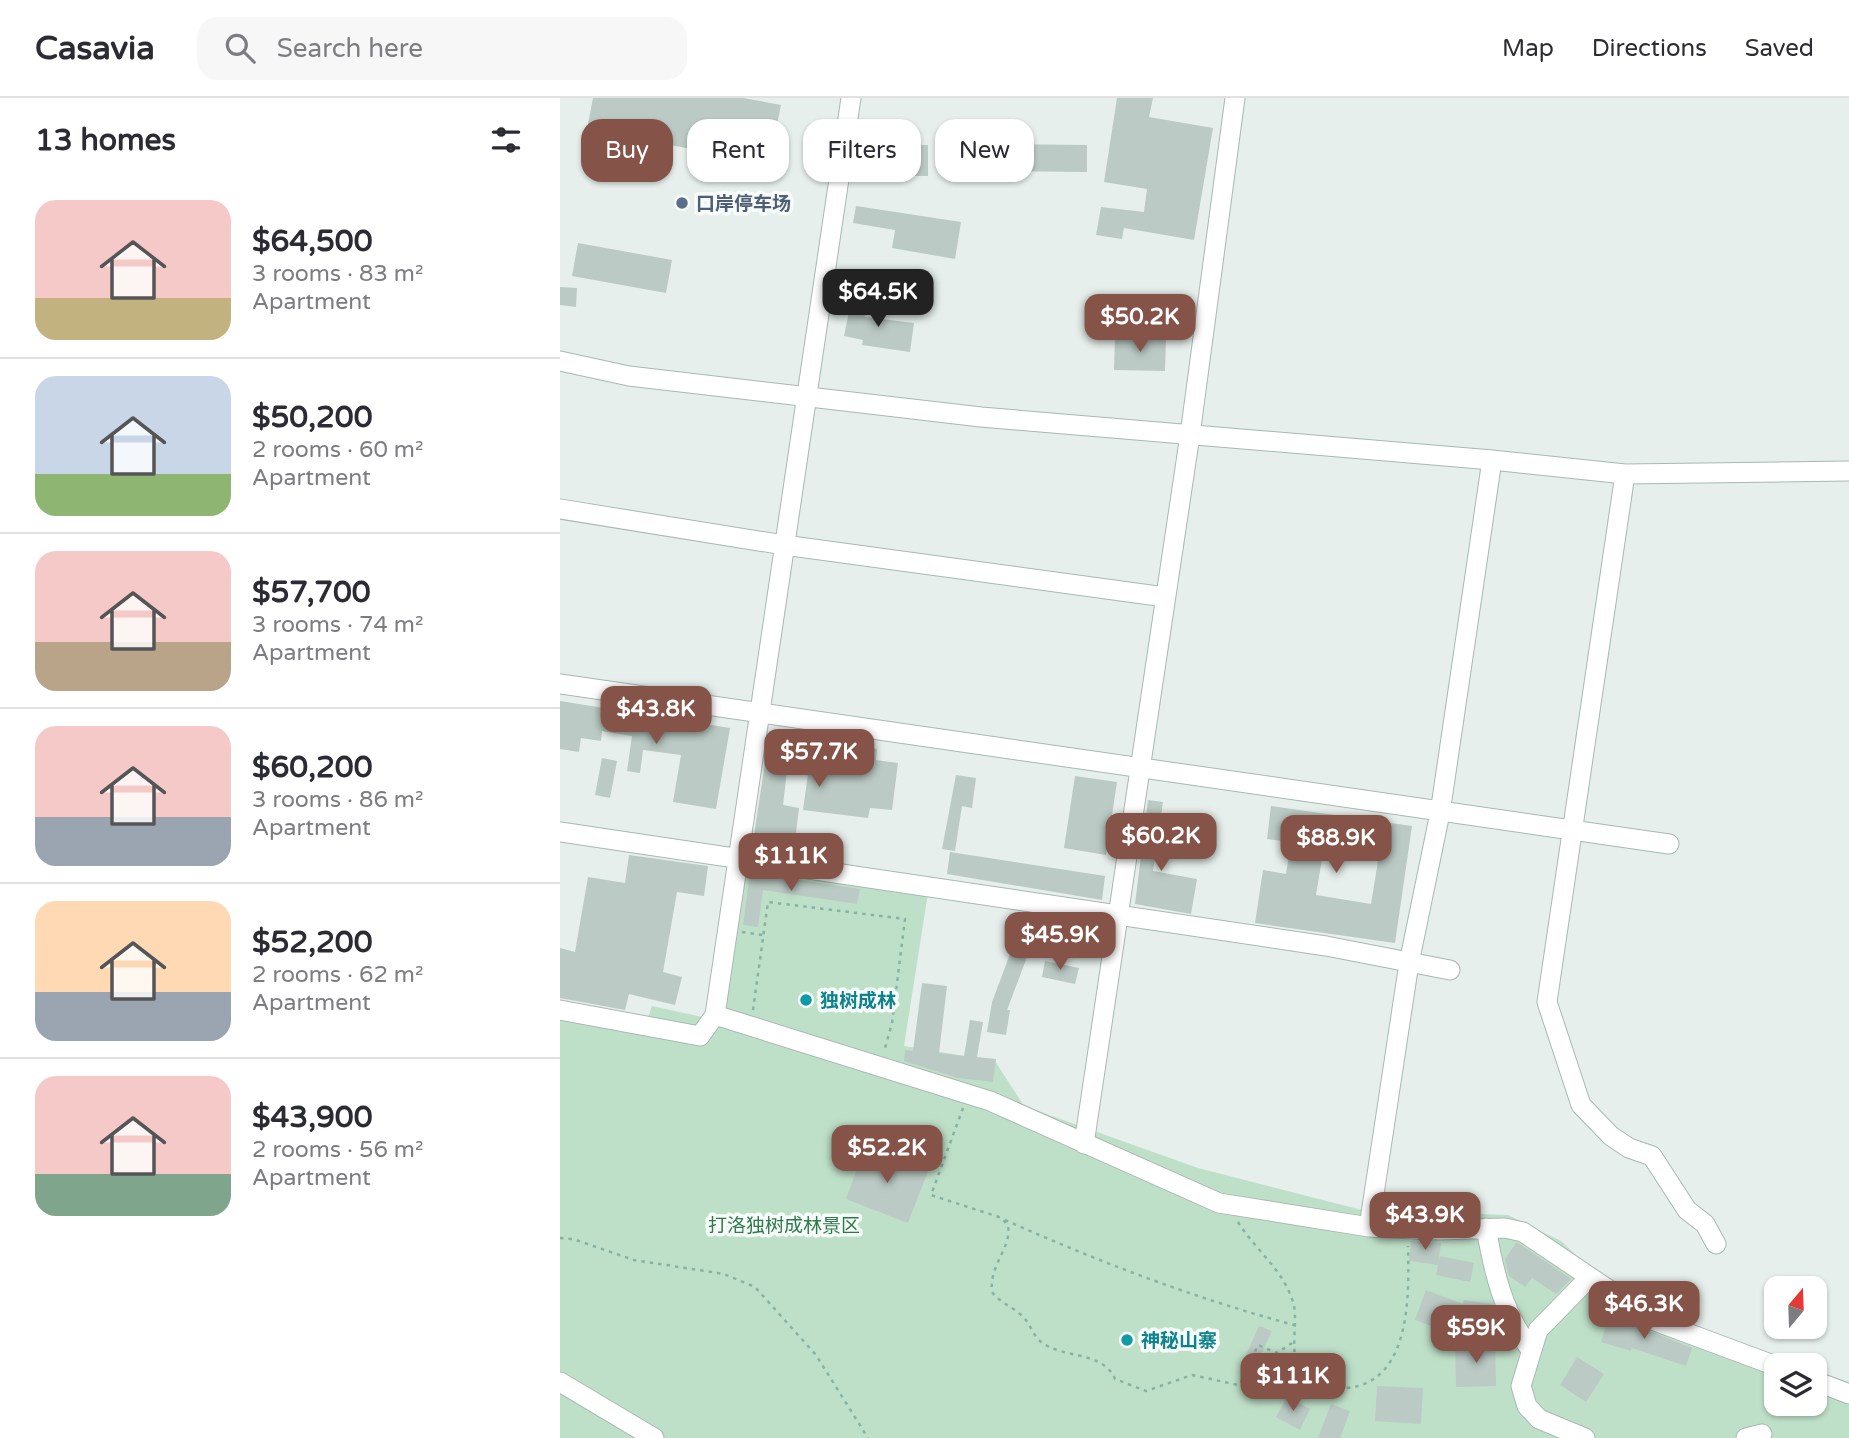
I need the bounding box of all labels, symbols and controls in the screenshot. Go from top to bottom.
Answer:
search box [197,17,687,80]
text: Casavia [35,29,155,68]
icon: search [221,29,259,67]
text: Search here [277,33,423,64]
text: Map [1502,34,1554,63]
text: Directions [1592,34,1707,63]
text: Saved [1745,34,1814,63]
chip: Buy [581,119,673,182]
chip: Rent [687,119,789,182]
chip: Filters [803,119,921,182]
chip: New [935,119,1034,182]
icon: filters [487,121,525,159]
text: 13 homes [35,122,176,159]
place label: 口岸停车场 [696,193,791,215]
marker: 口岸停车场 [674,195,690,211]
text: $64,500 [252,223,372,260]
icon: home [91,228,175,312]
text: 3 rooms · 83 m² [252,260,423,288]
pin: $64.5K [821,270,935,329]
text: $64.5K [839,278,917,306]
text: Apartment [252,288,371,316]
pin: $50.2K [1083,294,1197,354]
text: $50.2K [1101,303,1179,331]
text: $50,200 [252,399,372,436]
icon: home [91,404,175,488]
text: 2 rooms · 60 m² [252,436,423,464]
text: Apartment [252,464,371,492]
text: $57,700 [252,574,371,611]
icon: home [91,579,175,663]
text: 3 rooms · 74 m² [252,611,423,639]
text: Apartment [252,639,371,667]
pin: $43.8K [599,686,713,746]
text: $43.8K [617,695,695,723]
pin: $57.7K [762,730,876,789]
text: $57.7K [780,738,858,766]
text: $60,200 [252,749,372,786]
icon: home [91,754,175,838]
text: 3 rooms · 86 m² [252,786,423,814]
text: Apartment [252,814,371,842]
pin: $60.2K [1104,814,1218,873]
pin: $88.9K [1279,816,1393,875]
text: $60.2K [1122,822,1200,850]
text: $88.9K [1297,824,1375,852]
pin: $111K [742,834,840,893]
text: $111K [755,842,827,870]
pin: $45.9K [1003,912,1117,972]
text: $45.9K [1021,921,1099,949]
text: $52,200 [252,924,372,961]
icon: home [91,929,175,1013]
text: 2 rooms · 62 m² [252,961,423,989]
text: Apartment [252,989,371,1017]
place label: 独树成林 [820,990,896,1012]
marker: 独树成林 [798,992,814,1008]
text: $43,900 [252,1099,372,1136]
icon: home [91,1104,175,1188]
pin: $52.2K [830,1126,944,1185]
text: $52.2K [848,1134,926,1162]
text: 2 rooms · 56 m² [252,1136,423,1164]
text: Apartment [252,1164,371,1192]
pin: $43.9K [1368,1192,1482,1252]
text: $43.9K [1386,1201,1464,1229]
park label: 打洛独树成林景区 [708,1215,860,1237]
north arrow [1764,1276,1827,1339]
map controls [1764,1276,1827,1416]
pin: $46.3K [1587,1282,1701,1341]
text: $46.3K [1605,1290,1683,1318]
pin: $59K [1435,1306,1517,1365]
text: $59K [1447,1314,1505,1342]
place label: 神秘山寨 [1141,1330,1217,1352]
marker: 神秘山寨 [1119,1332,1135,1348]
button: layers [1764,1353,1827,1416]
pin: $111K [1244,1354,1342,1413]
text: $111K [1257,1362,1329,1390]

